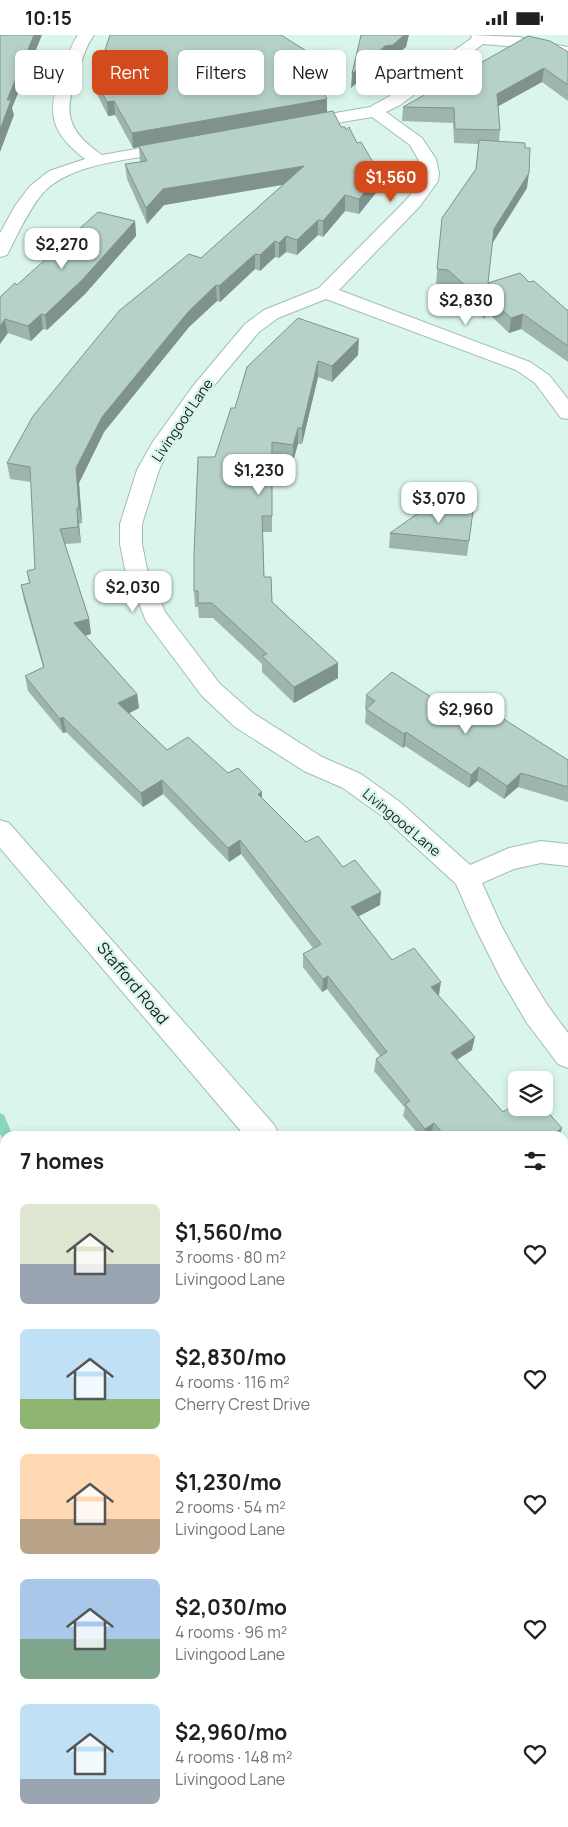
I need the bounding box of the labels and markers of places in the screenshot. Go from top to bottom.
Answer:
pin: $1,560 [350,161,432,203]
pin: $2,270 [21,227,103,270]
pin: $2,830 [425,283,507,326]
pin: $1,230 [218,453,300,496]
pin: $3,070 [398,481,480,524]
pin: $2,030 [92,571,174,613]
pin: $2,960 [425,693,507,735]

